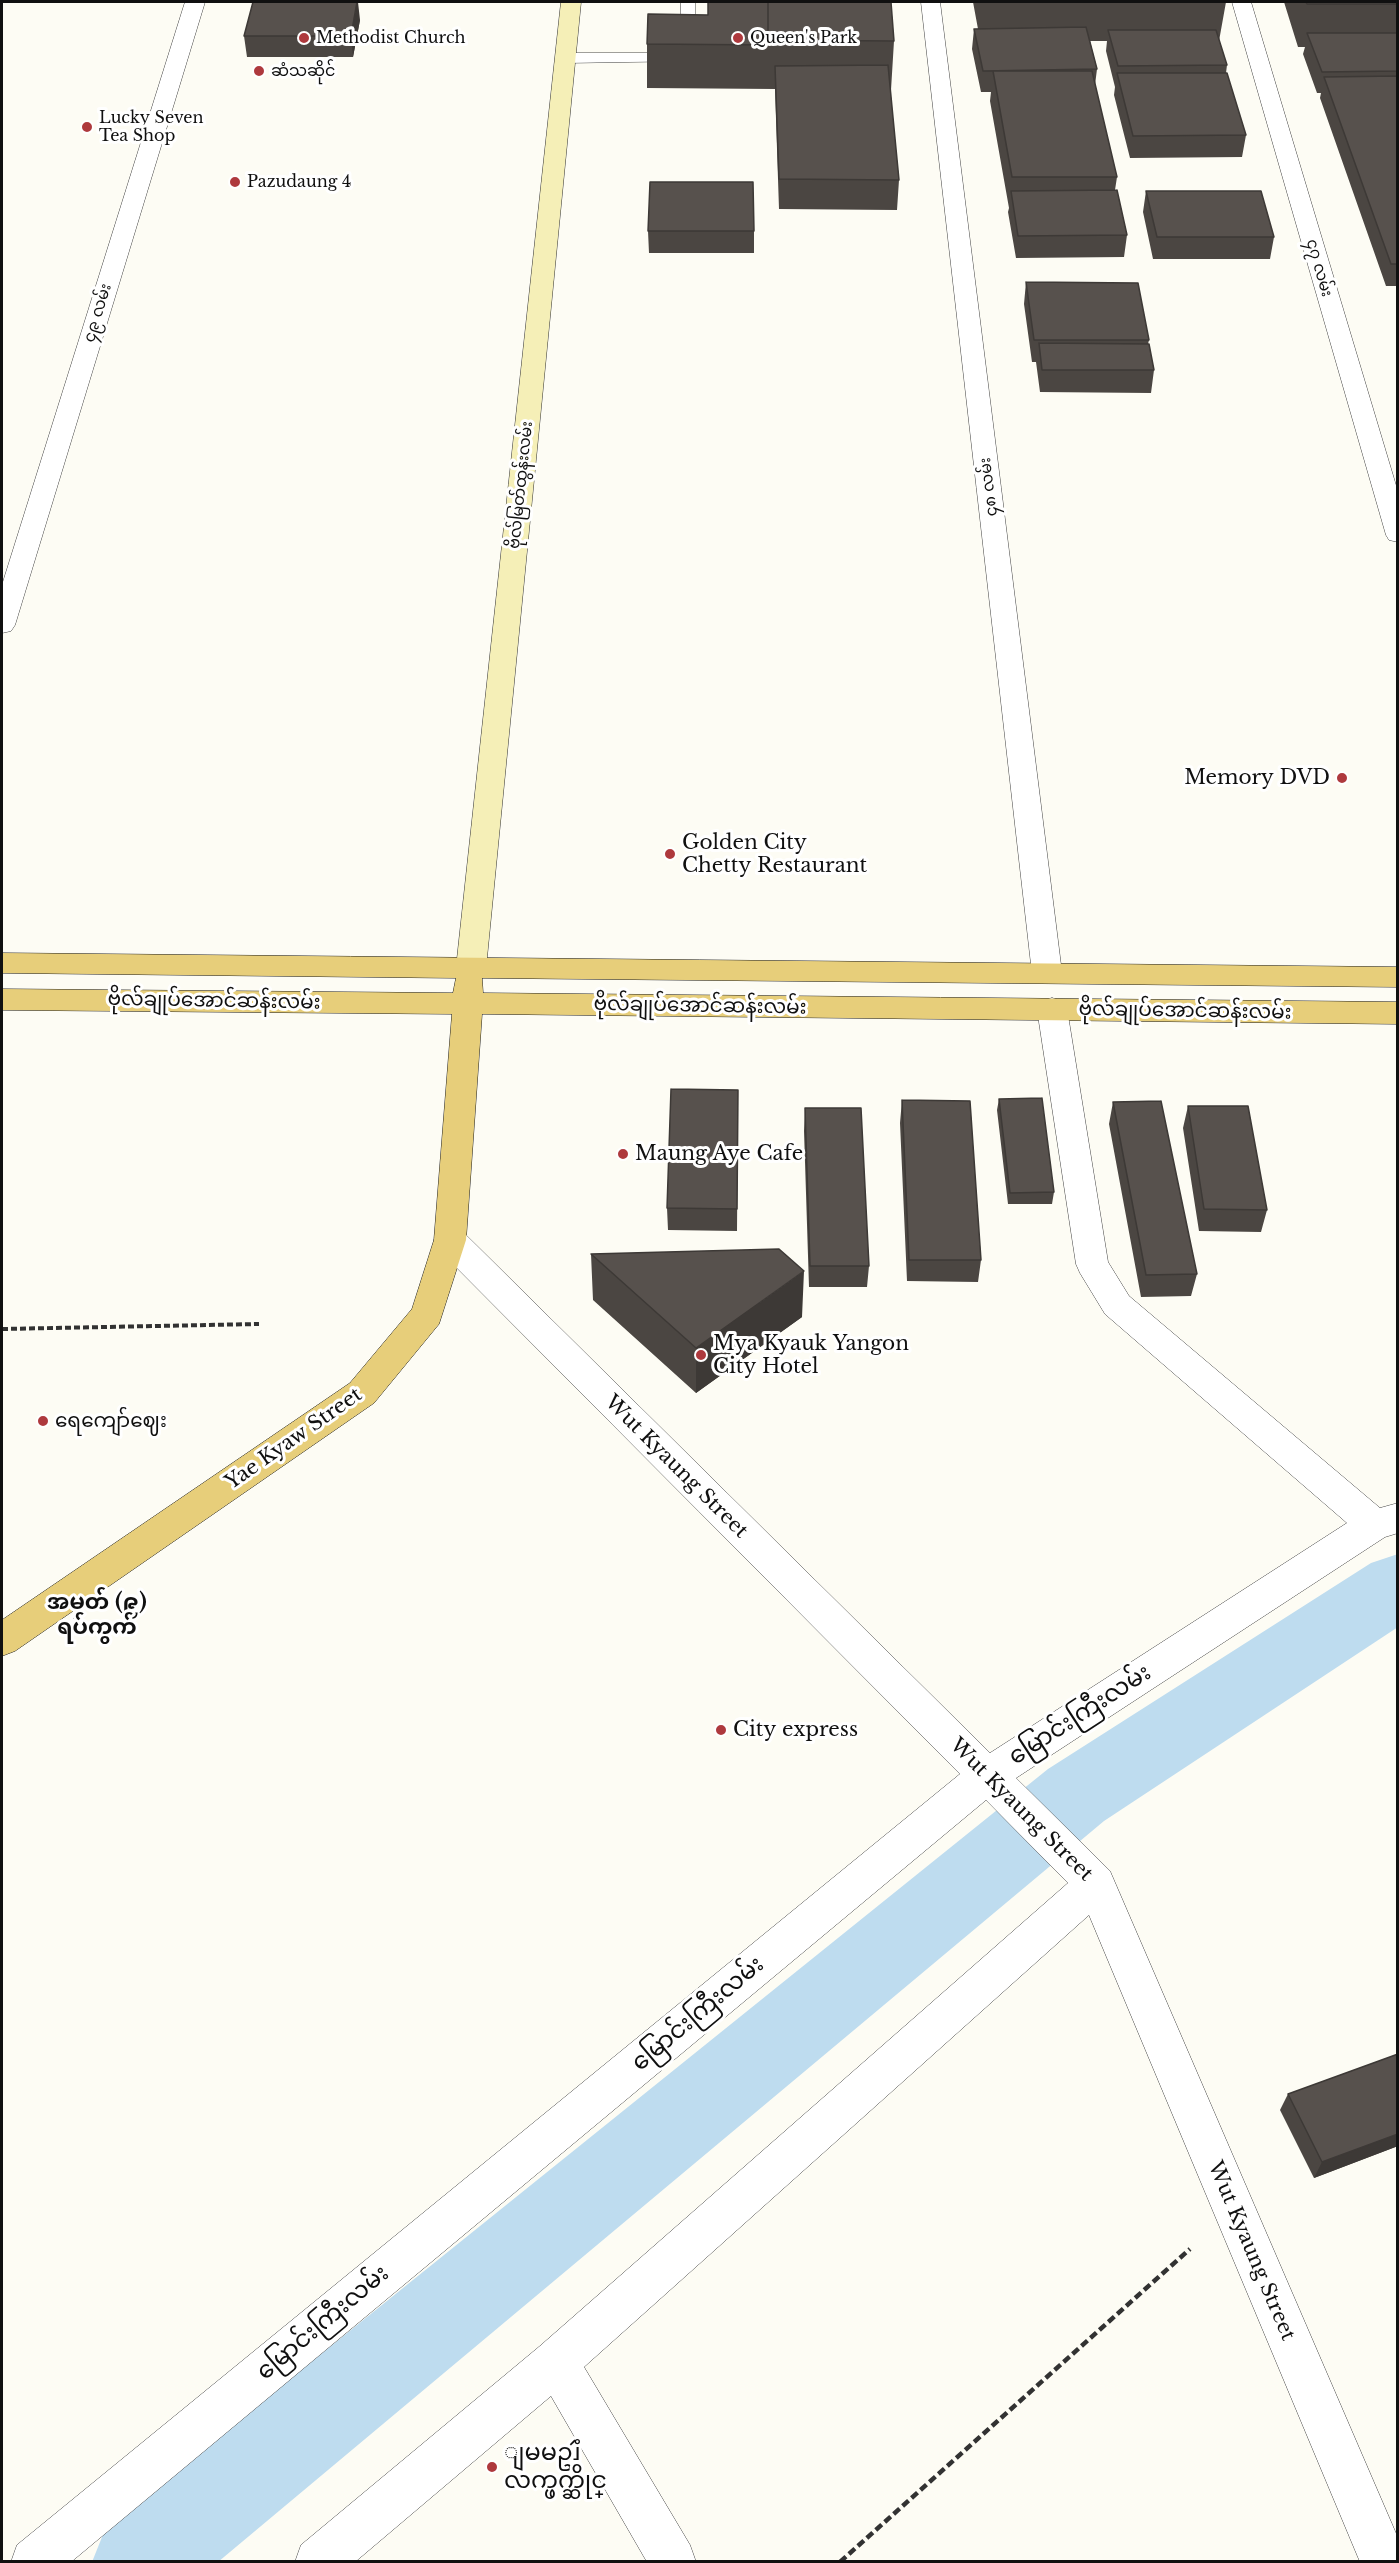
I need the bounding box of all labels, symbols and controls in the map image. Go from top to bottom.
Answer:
place label: Methodist Church [316,28,465,48]
place label: Queen's Park [750,28,857,48]
marker: Methodist Church [297,31,311,45]
marker: Queen's Park [731,31,745,45]
place label: ဆံသဆိုင် [271,61,335,81]
marker: ဆံသဆိုင် [252,64,266,78]
place label: Lucky Seven Tea Shop [99,108,203,146]
marker: Lucky Seven Tea Shop [80,120,94,134]
place label: Pazudaung 4 [247,172,351,192]
marker: Pazudaung 4 [228,175,242,189]
street label: ၄၇ လမ်း [1302,237,1336,299]
street label: ၄၉ လမ်း [80,281,116,345]
street label: ဗိုလ်မြတ်ထွန်းလမ်း [505,420,537,550]
street label: ၄၈ လမ်း [976,456,1002,518]
place label: Memory DVD [1184,766,1330,790]
marker: Memory DVD [1335,771,1349,785]
place label: Golden City Chetty Restaurant [682,831,867,878]
marker: Golden City Chetty Restaurant [663,847,677,861]
street label: ဗိုလ်ချုပ်အောင်ဆန်းလမ်း [107,987,321,1015]
street label: ဗိုလ်ချုပ်အောင်ဆန်းလမ်း [593,992,807,1020]
street label: ဗိုလ်ချုပ်အောင်ဆန်းလမ်း [1078,997,1292,1025]
place label: Maung Aye Cafe [635,1142,803,1166]
marker: Maung Aye Cafe [616,1147,630,1161]
place label: Mya Kyauk Yangon City Hotel [713,1332,909,1379]
marker: Mya Kyauk Yangon City Hotel [694,1348,708,1362]
street label: Yae Kyaw Street [221,1383,367,1495]
street label: Wut Kyaung Street [600,1391,752,1543]
place label: ရေကျော်ဈေး [55,1409,167,1433]
marker: ရေကျော်ဈေး [36,1414,50,1428]
district label: အမှတ် (၉) ရပ်ကွက် [47,1590,147,1642]
street label: မြောင်းကြီးလမ်း [1004,1658,1156,1772]
place label: City express [733,1718,858,1742]
marker: City express [714,1723,728,1737]
street label: Wut Kyaung Street [945,1734,1097,1886]
street label: မြောင်းကြီးလမ်း [626,1950,770,2078]
street label: Wut Kyaung Street [1202,2158,1300,2344]
street label: မြောင်းကြီးလမ်း [251,2259,395,2387]
place label: ျမမဥၨဴ လက္ဖက္ဆိုင္ [504,2439,607,2495]
marker: ျမမဥၨဴ လက္ဖက္ဆိုင္ [485,2460,499,2474]

